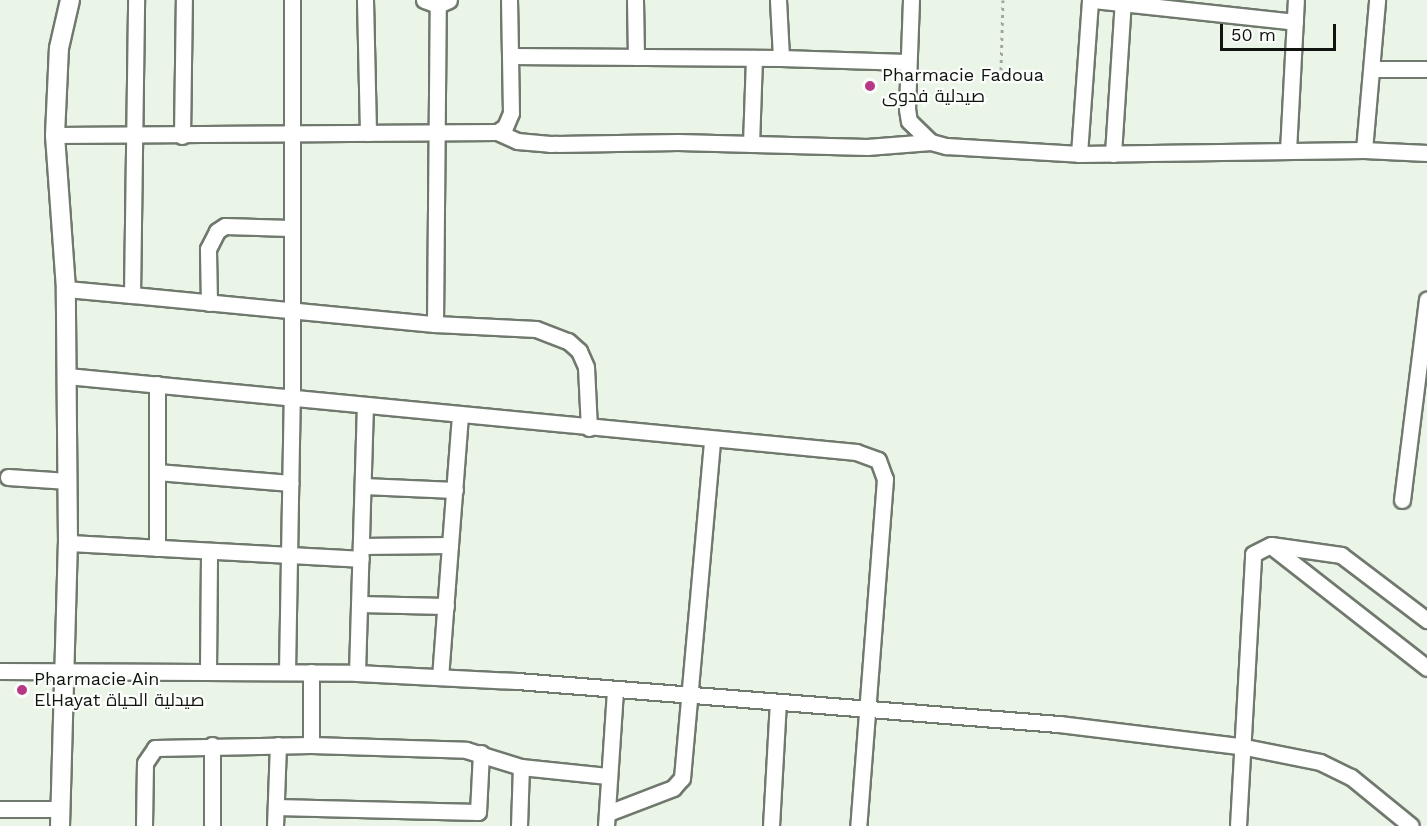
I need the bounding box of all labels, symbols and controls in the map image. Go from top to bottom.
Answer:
scale bar [1223,12,1338,50]
text: 50 m [1231,24,1276,45]
place label: Pharmacie Fadoua صيدلية فدوى [882,65,1044,107]
marker: Pharmacie Fadoua صيدلية فدوى [863,79,877,93]
place label: Pharmacie Ain ElHayat صيدلية الحياة [34,669,205,712]
marker: Pharmacie Ain ElHayat صيدلية الحياة [15,683,29,697]

